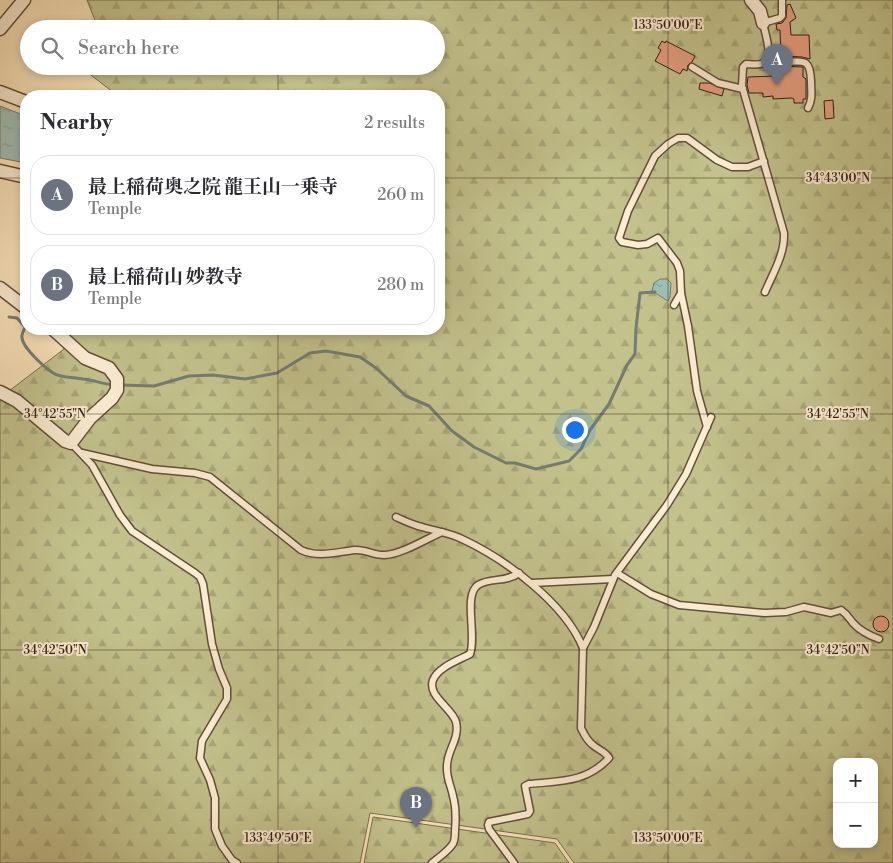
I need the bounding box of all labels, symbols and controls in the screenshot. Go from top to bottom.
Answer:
text: 133°50'00"E [634,18,702,33]
search box [20,20,445,75]
icon: search [38,34,66,62]
text: Search here [78,36,179,60]
pin: A [761,44,793,85]
text: Nearby [40,110,113,136]
text: 2 results [364,113,425,133]
text: 34°43'00"N [806,171,870,186]
text: 最上稲荷奥之院 龍王山一乗寺 [88,175,338,199]
text: A [51,185,63,205]
text: 260 m [377,185,424,205]
text: Temple [88,199,142,219]
text: 最上稲荷山 妙教寺 [88,265,243,289]
text: B [51,275,63,295]
text: 280 m [377,275,424,295]
text: Temple [88,289,142,309]
text: 34°42'55"N [24,407,86,422]
text: 34°42'55"N [807,407,869,422]
your location [562,417,588,443]
text: 34°42'50"N [23,643,87,658]
text: 34°42'50"N [806,643,870,658]
map controls [833,758,878,848]
button: + [833,758,878,803]
pin: B [400,787,432,828]
button: − [833,803,878,848]
text: 133°49'50"E [244,831,312,846]
text: 133°50'00"E [634,831,702,846]

